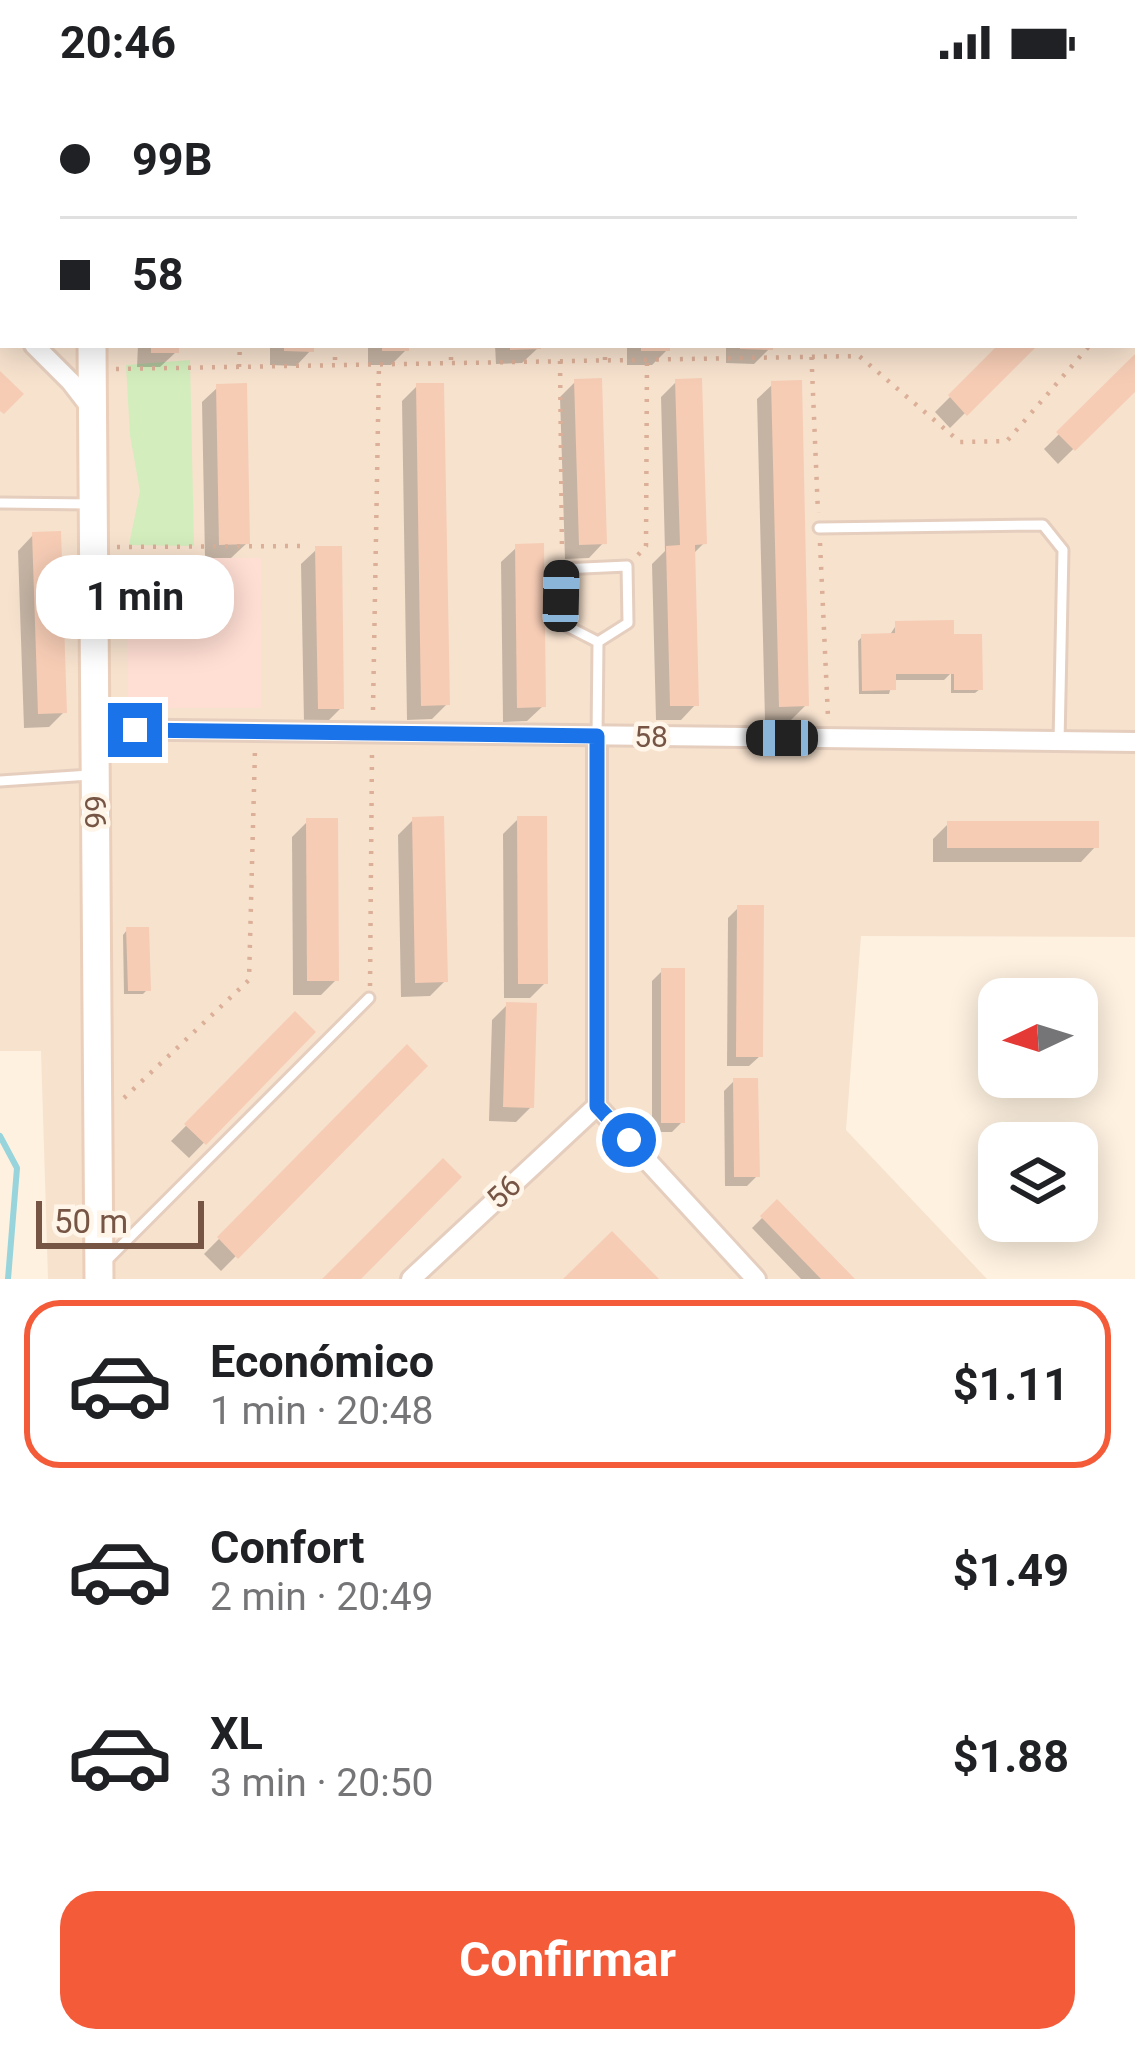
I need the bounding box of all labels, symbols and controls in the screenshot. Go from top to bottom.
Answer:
text: 20:46 [60,16,176,69]
text: 99B [132,133,212,186]
text: 58 [132,248,184,301]
callout: 1 min [36,556,234,640]
car [542,560,580,632]
text: 1 min [86,574,184,620]
route end [108,703,162,757]
street label: 58 [634,719,668,754]
car [746,720,818,756]
street label: 99 [78,795,113,829]
north arrow [978,978,1098,1098]
map controls [978,978,1098,1242]
route start [602,1113,656,1167]
button: layers [978,1122,1098,1242]
street label: 56 [479,1167,528,1216]
scale bar [36,1195,204,1248]
text: 50 m [54,1202,128,1241]
icon: car [66,1330,174,1438]
text: Económico [210,1335,434,1388]
text: $1.11 [953,1358,1069,1411]
text: 1 min · 20:48 [210,1388,433,1434]
icon: car [66,1516,174,1624]
text: Confort [210,1521,364,1574]
text: $1.49 [953,1544,1069,1597]
text: 2 min · 20:49 [210,1574,433,1620]
icon: car [66,1702,174,1810]
text: XL [210,1707,263,1760]
text: $1.88 [953,1730,1069,1783]
text: 3 min · 20:50 [210,1760,433,1806]
button: Confirmar [60,1891,1075,2029]

